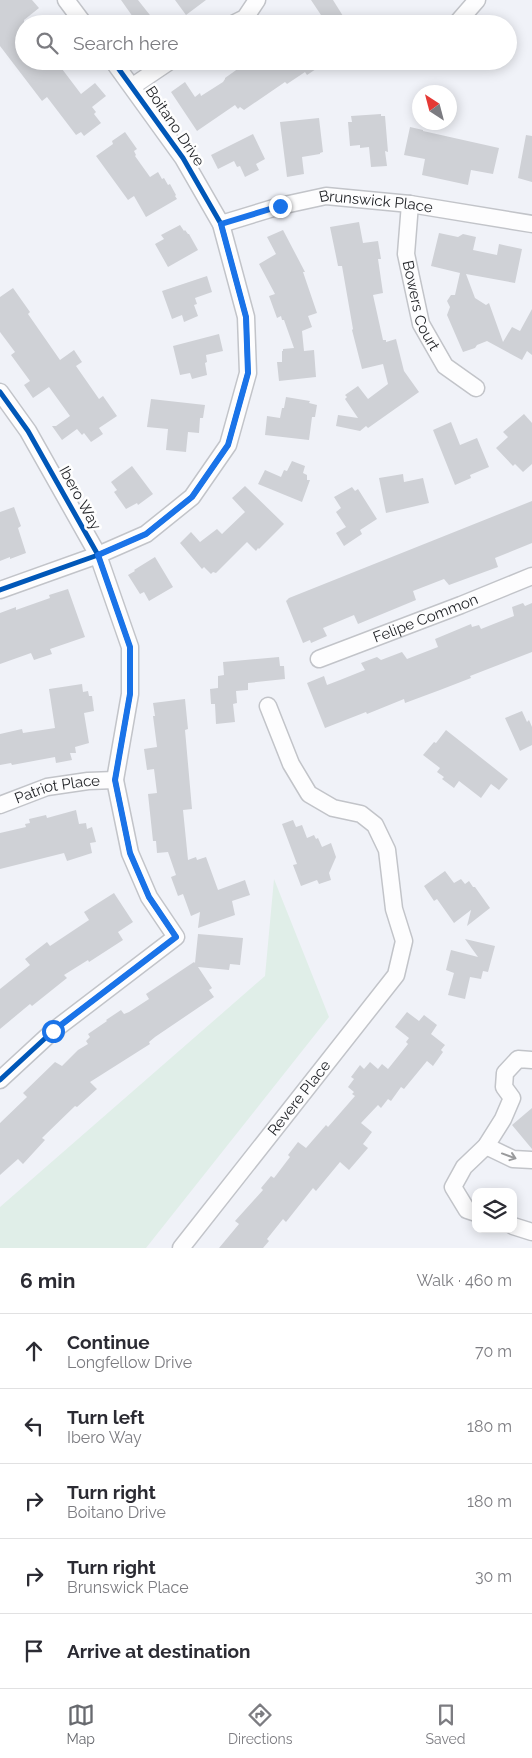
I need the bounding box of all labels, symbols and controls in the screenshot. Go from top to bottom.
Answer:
search box [15,15,517,70]
icon: search [33,29,61,57]
text: Search here [73,32,179,54]
street label: Boitano Drive [142,83,208,170]
north arrow [412,85,457,130]
street label: Brunswick Place [317,187,434,217]
route end [269,195,292,218]
street label: Bowers Court [399,259,443,354]
street label: Ibero Way [55,463,105,533]
street label: Felipe Common [370,590,481,647]
street label: Patriot Place [12,772,100,808]
route start [42,1020,65,1043]
street label: Revere Place [264,1056,335,1139]
one-way arrow [500,1152,516,1161]
map controls [472,1188,517,1233]
button: layers [472,1188,517,1233]
text: 6 min [20,1268,75,1293]
text: Walk · 460 m [416,1271,512,1290]
text: Continue [67,1331,150,1353]
icon: ahead [20,1337,48,1365]
text: 70 m [475,1342,512,1361]
text: Longfellow Drive [67,1353,192,1372]
text: Turn left [67,1406,144,1428]
icon: left [20,1412,48,1440]
text: 180 m [467,1417,512,1436]
text: Ibero Way [67,1428,142,1447]
text: Turn right [67,1481,156,1503]
icon: right [20,1487,48,1515]
text: 180 m [467,1492,512,1511]
text: Boitano Drive [67,1503,166,1522]
text: Turn right [67,1556,156,1578]
icon: right [20,1562,48,1590]
text: 30 m [475,1567,512,1586]
text: Brunswick Place [67,1578,189,1597]
icon: arrive [20,1637,48,1665]
text: Arrive at destination [67,1640,251,1662]
tab: Map [66,1701,95,1747]
tab: Directions [228,1701,293,1747]
tab: Saved [425,1701,466,1747]

